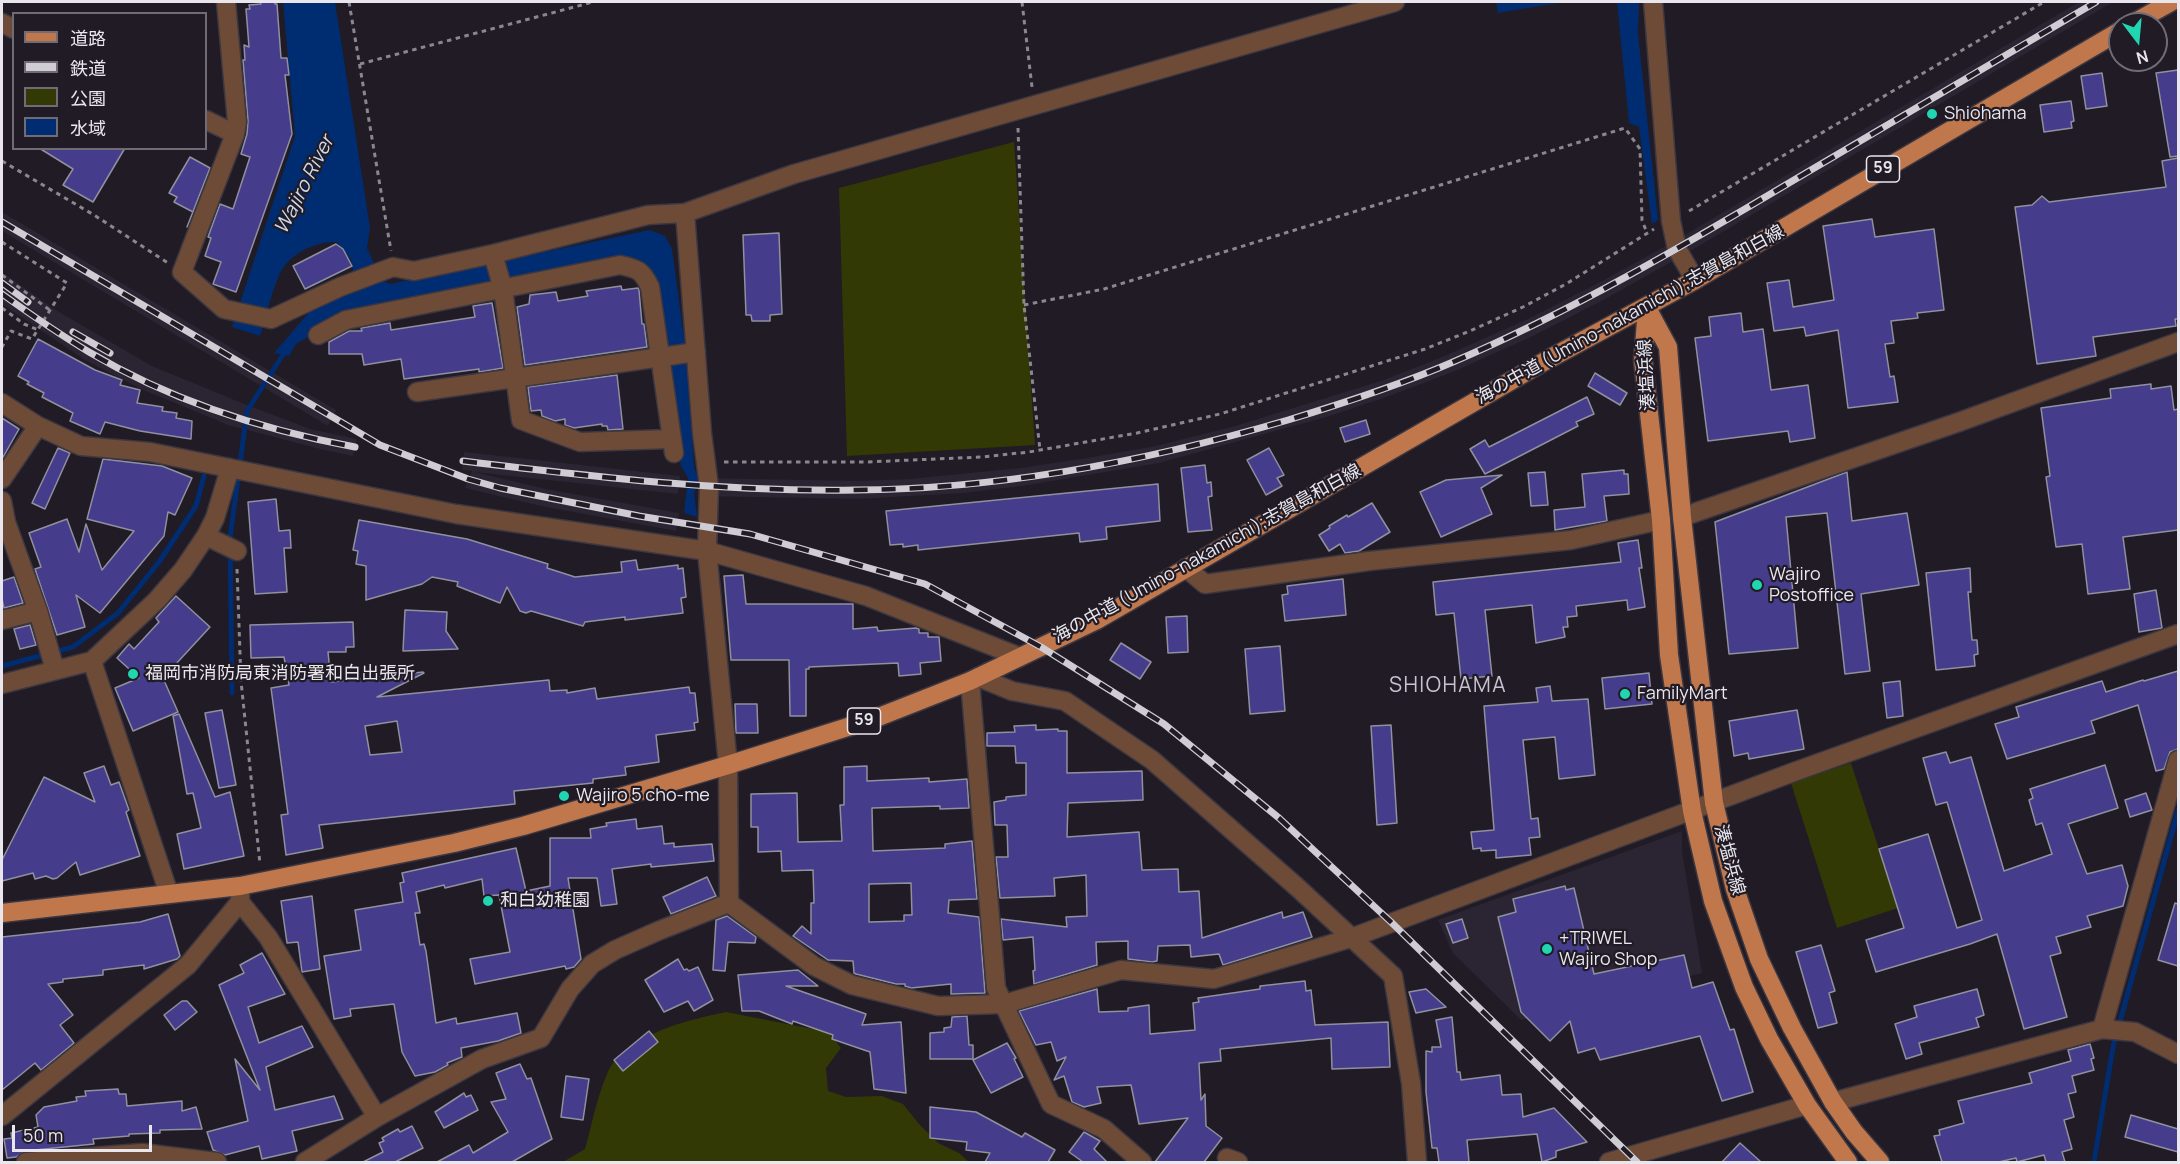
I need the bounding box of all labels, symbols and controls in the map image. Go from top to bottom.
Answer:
legend [12,12,207,150]
north arrow [2108,12,2168,72]
text: 道路 [70,26,106,50]
text: N [2134,45,2151,70]
text: 鉄道 [70,56,106,80]
text: 公園 [70,86,106,110]
place label: Shiohama [1944,103,2027,125]
marker: Shiohama [1925,107,1939,121]
text: 水域 [70,116,106,140]
water label: Wajiro River [270,132,340,238]
road number: 59 [1866,156,1900,182]
street label: 海の中道 (Umino-nakamichi);志賀島和白線 [1472,221,1788,409]
street label: 湊塩浜線 [1634,338,1660,412]
street label: 海の中道 (Umino-nakamichi);志賀島和白線 [1049,460,1365,648]
place label: Wajiro Postoffice [1769,564,1854,606]
marker: Wajiro Postoffice [1750,578,1764,592]
place label: 福岡市消防局東消防署和白出張所 [145,663,415,685]
marker: 福岡市消防局東消防署和白出張所 [126,667,140,681]
district label: SHIOHAMA [1389,673,1507,699]
place label: FamilyMart [1637,683,1728,705]
marker: FamilyMart [1618,687,1632,701]
road number: 59 [848,708,880,734]
place label: Wajiro 5 cho-me [576,785,710,807]
marker: Wajiro 5 cho-me [557,789,571,803]
street label: 湊塩浜線 [1709,822,1749,898]
place label: 和白幼稚園 [500,890,590,912]
marker: 和白幼稚園 [481,894,495,908]
place label: +TRIWEL Wajiro Shop [1559,928,1657,970]
marker: +TRIWEL Wajiro Shop [1540,942,1554,956]
scale bar [15,1113,154,1151]
text: 50 m [23,1123,63,1147]

